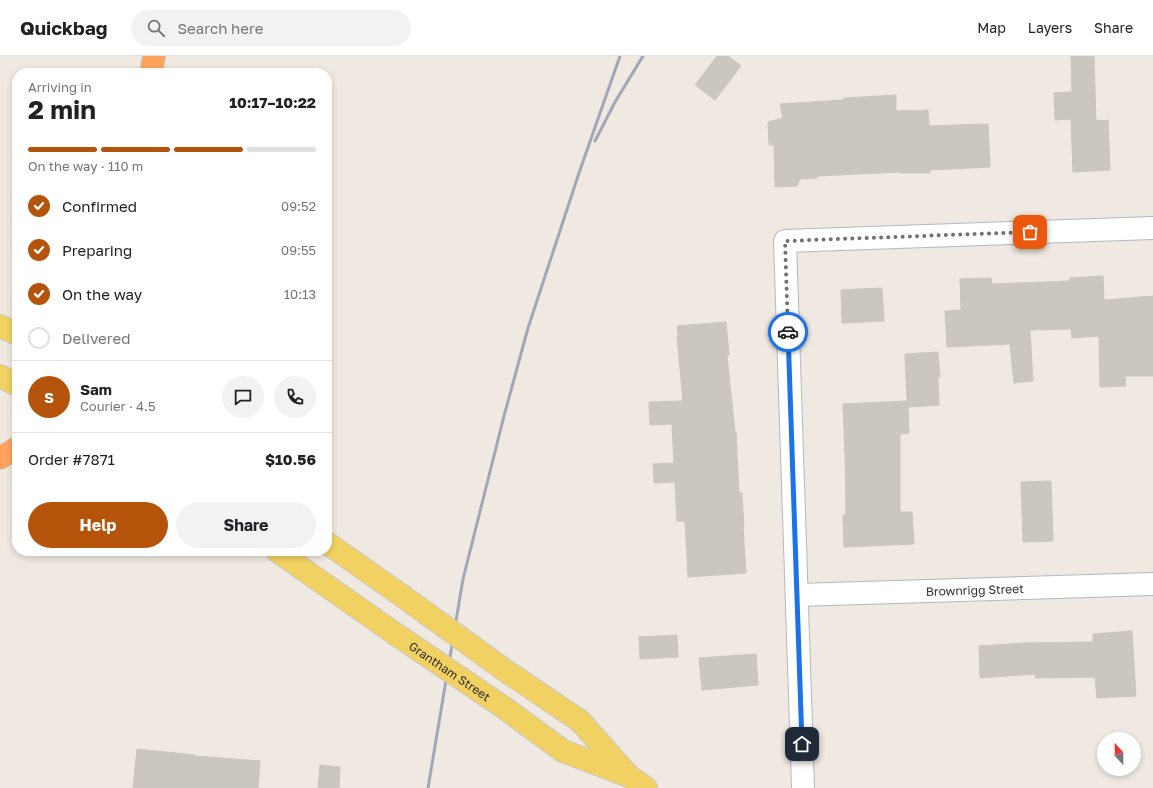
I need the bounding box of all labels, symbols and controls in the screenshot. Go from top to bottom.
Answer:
search box [131,10,411,46]
text: Quickbag [20,16,107,39]
icon: search [145,17,167,39]
text: Search here [177,19,263,37]
text: Map [977,19,1006,36]
text: Layers [1028,19,1072,36]
text: Share [1094,19,1133,36]
text: Arriving in [28,79,92,95]
text: 10:17–10:22 [229,93,316,111]
text: 2 min [28,94,96,125]
text: On the way · 110 m [28,158,143,174]
icon: check [28,195,50,217]
text: Confirmed [62,197,137,215]
text: 09:52 [281,198,316,214]
pin [1013,215,1047,249]
icon: bag [1019,221,1041,243]
icon: check [28,239,50,261]
text: Preparing [62,241,132,259]
text: 09:55 [281,242,316,258]
icon: check [28,283,50,305]
text: On the way [62,285,142,303]
text: 10:13 [284,286,316,302]
courier [768,312,808,352]
icon: car [777,321,799,343]
text: Delivered [62,329,130,347]
button: chat [222,376,264,418]
button: phone [274,376,316,418]
text: Sam [80,380,112,398]
text: S [44,388,54,406]
text: Courier · 4.5 [80,398,155,414]
text: Order #7871 [28,450,115,468]
text: $10.56 [265,450,316,468]
button: Help [28,502,168,548]
button: Share [176,502,316,548]
street label: Brownrigg Street [926,580,1024,599]
street label: Grantham Street [406,638,494,704]
pin [785,727,819,761]
north arrow [1097,732,1141,776]
map controls [1097,732,1141,776]
icon: home [791,733,813,755]

